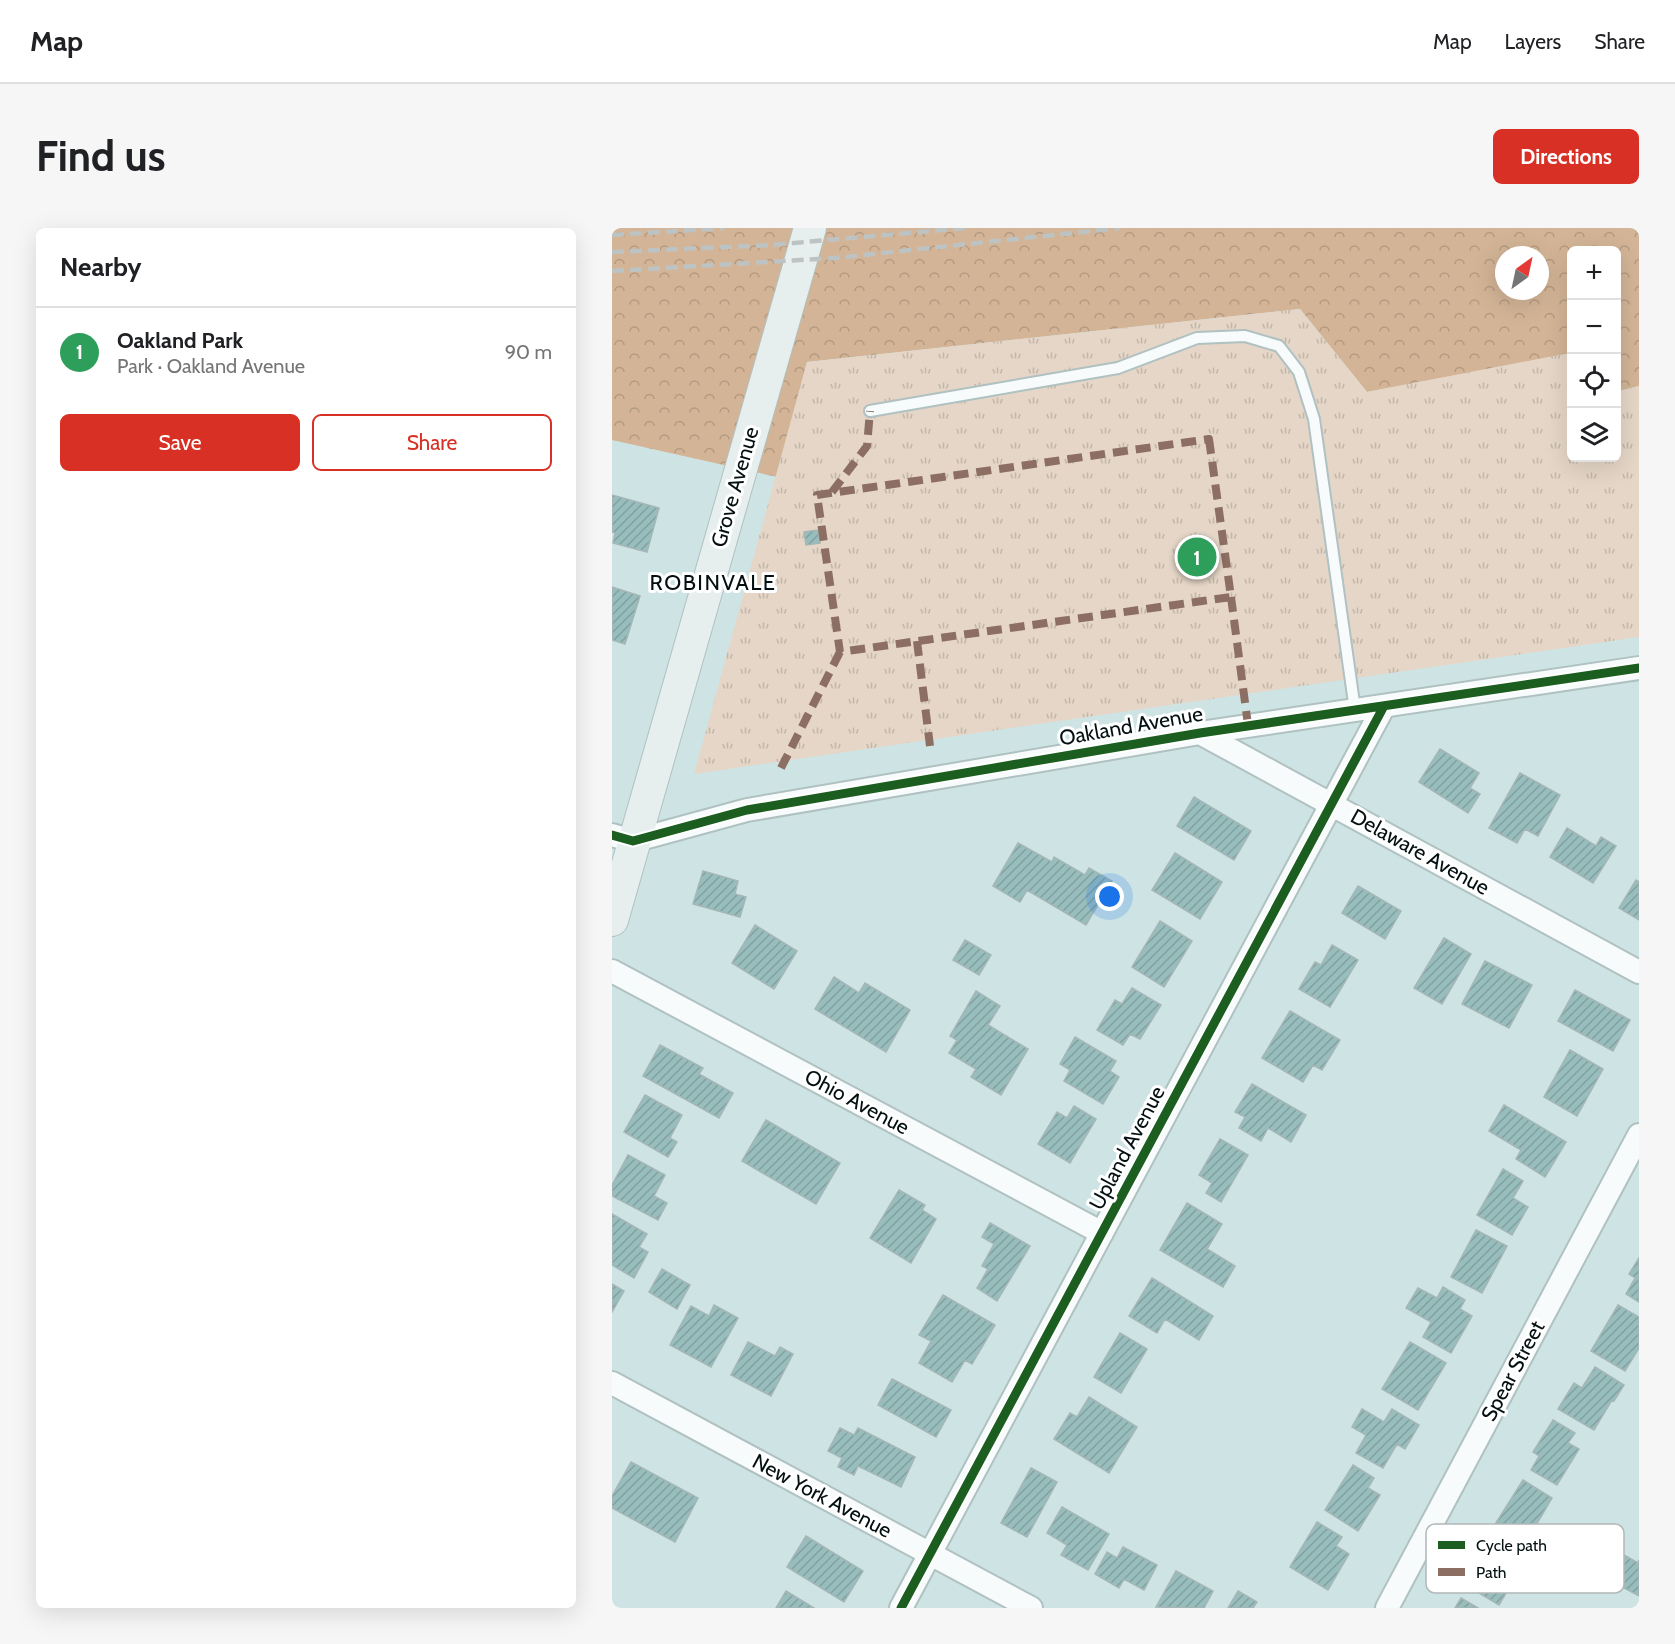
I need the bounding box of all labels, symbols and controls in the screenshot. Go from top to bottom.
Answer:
text: Map [30,24,83,58]
text: Map [1433,29,1472,54]
text: Layers [1505,29,1561,54]
text: Share [1594,29,1645,54]
button: Directions [1493,129,1639,184]
text: Find us [36,130,165,182]
north arrow [1495,246,1549,300]
map controls [1567,246,1621,462]
button: + [1567,246,1621,300]
text: Nearby [60,251,141,283]
button: − [1567,300,1621,354]
text: Oakland Park [117,327,243,354]
text: 1 [76,340,83,364]
text: 90 m [505,340,552,364]
text: Park · Oakland Avenue [117,354,305,378]
button: locate [1567,354,1621,408]
button: layers [1567,408,1621,462]
button: Save [60,414,300,471]
button: Share [312,414,552,471]
street label: Grove Avenue [705,424,764,550]
pin: 1 [1178,534,1216,580]
district label: ROBINVALE [649,569,777,596]
street label: Oakland Avenue [1057,701,1205,750]
street label: Delaware Avenue [1347,803,1494,900]
your location [1095,882,1124,911]
street label: Ohio Avenue [801,1064,914,1140]
street label: Upland Avenue [1084,1082,1170,1214]
street label: Spear Street [1476,1316,1549,1425]
street label: New York Avenue [748,1448,896,1543]
legend [1426,1524,1624,1593]
text: Cycle path [1476,1536,1547,1555]
text: Path [1476,1563,1507,1582]

